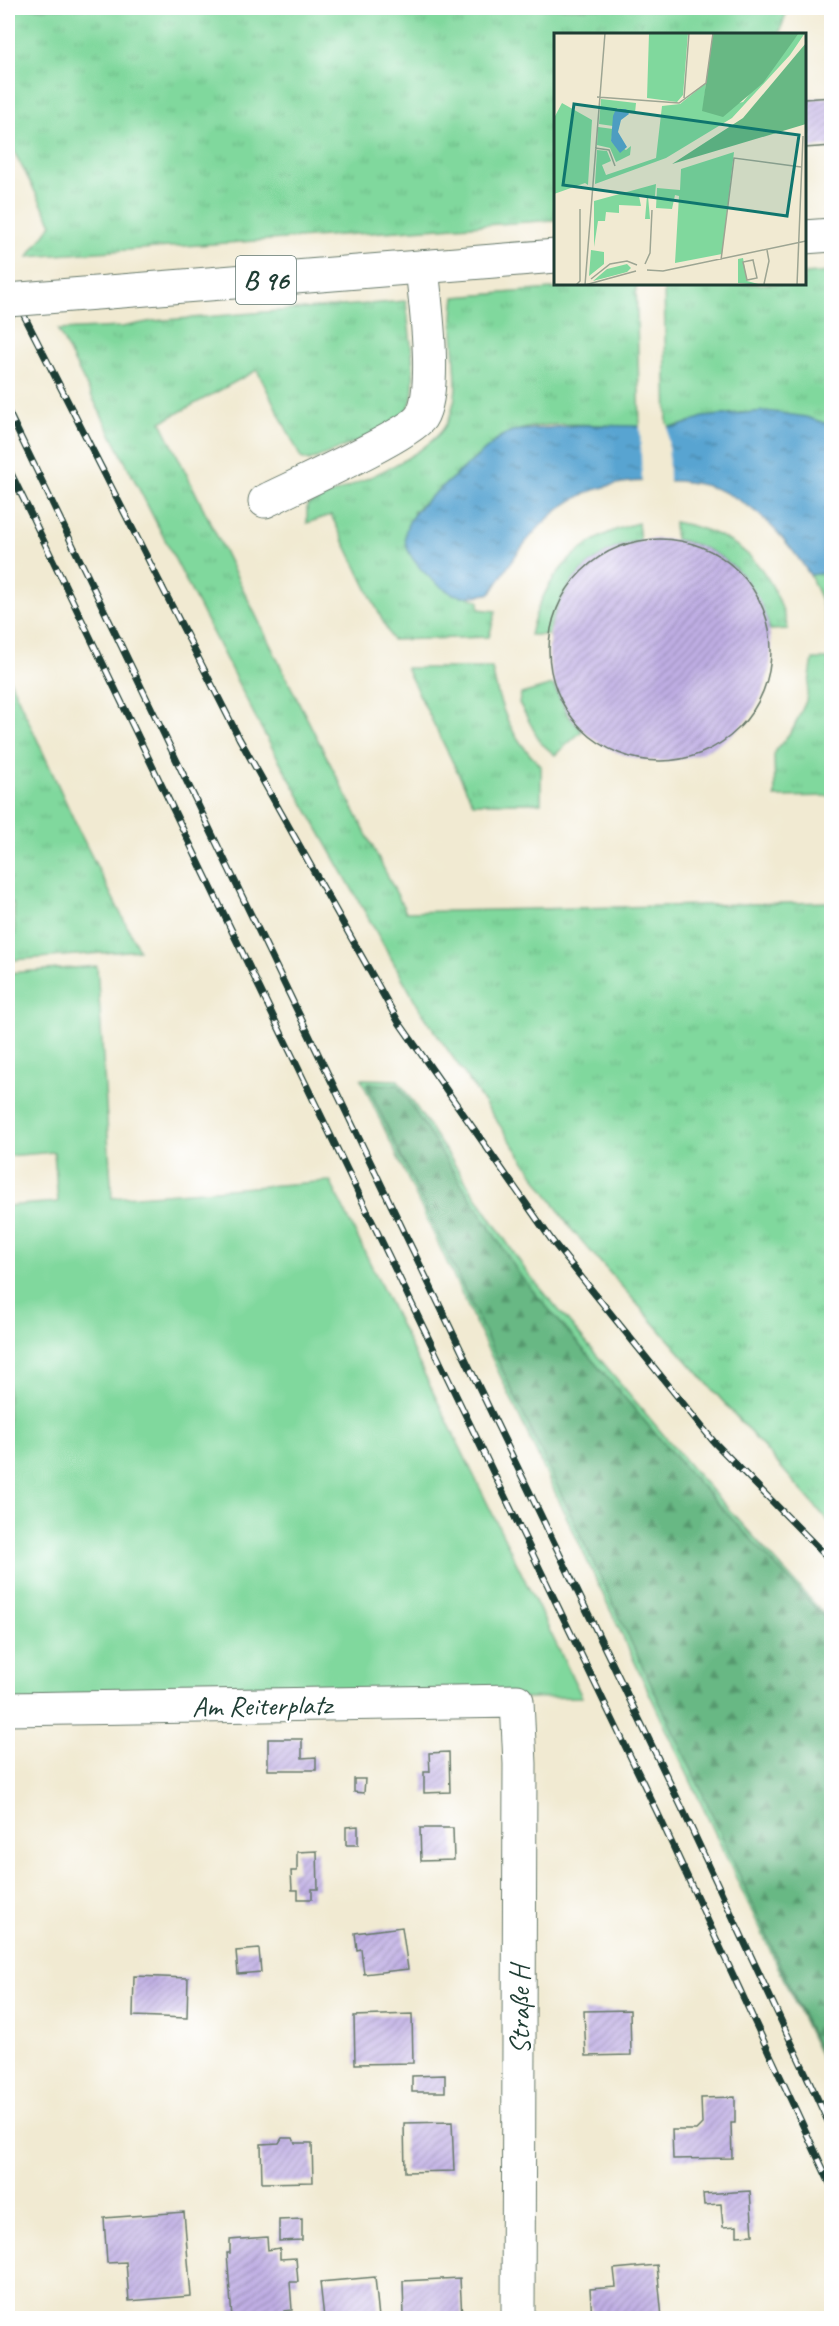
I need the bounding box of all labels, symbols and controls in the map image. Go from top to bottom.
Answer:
inset map [554,33,806,285]
road number: B 96 [236,256,296,304]
street label: Am Reiterplatz [192,1687,335,1724]
street label: Straße H [502,1962,537,2054]

